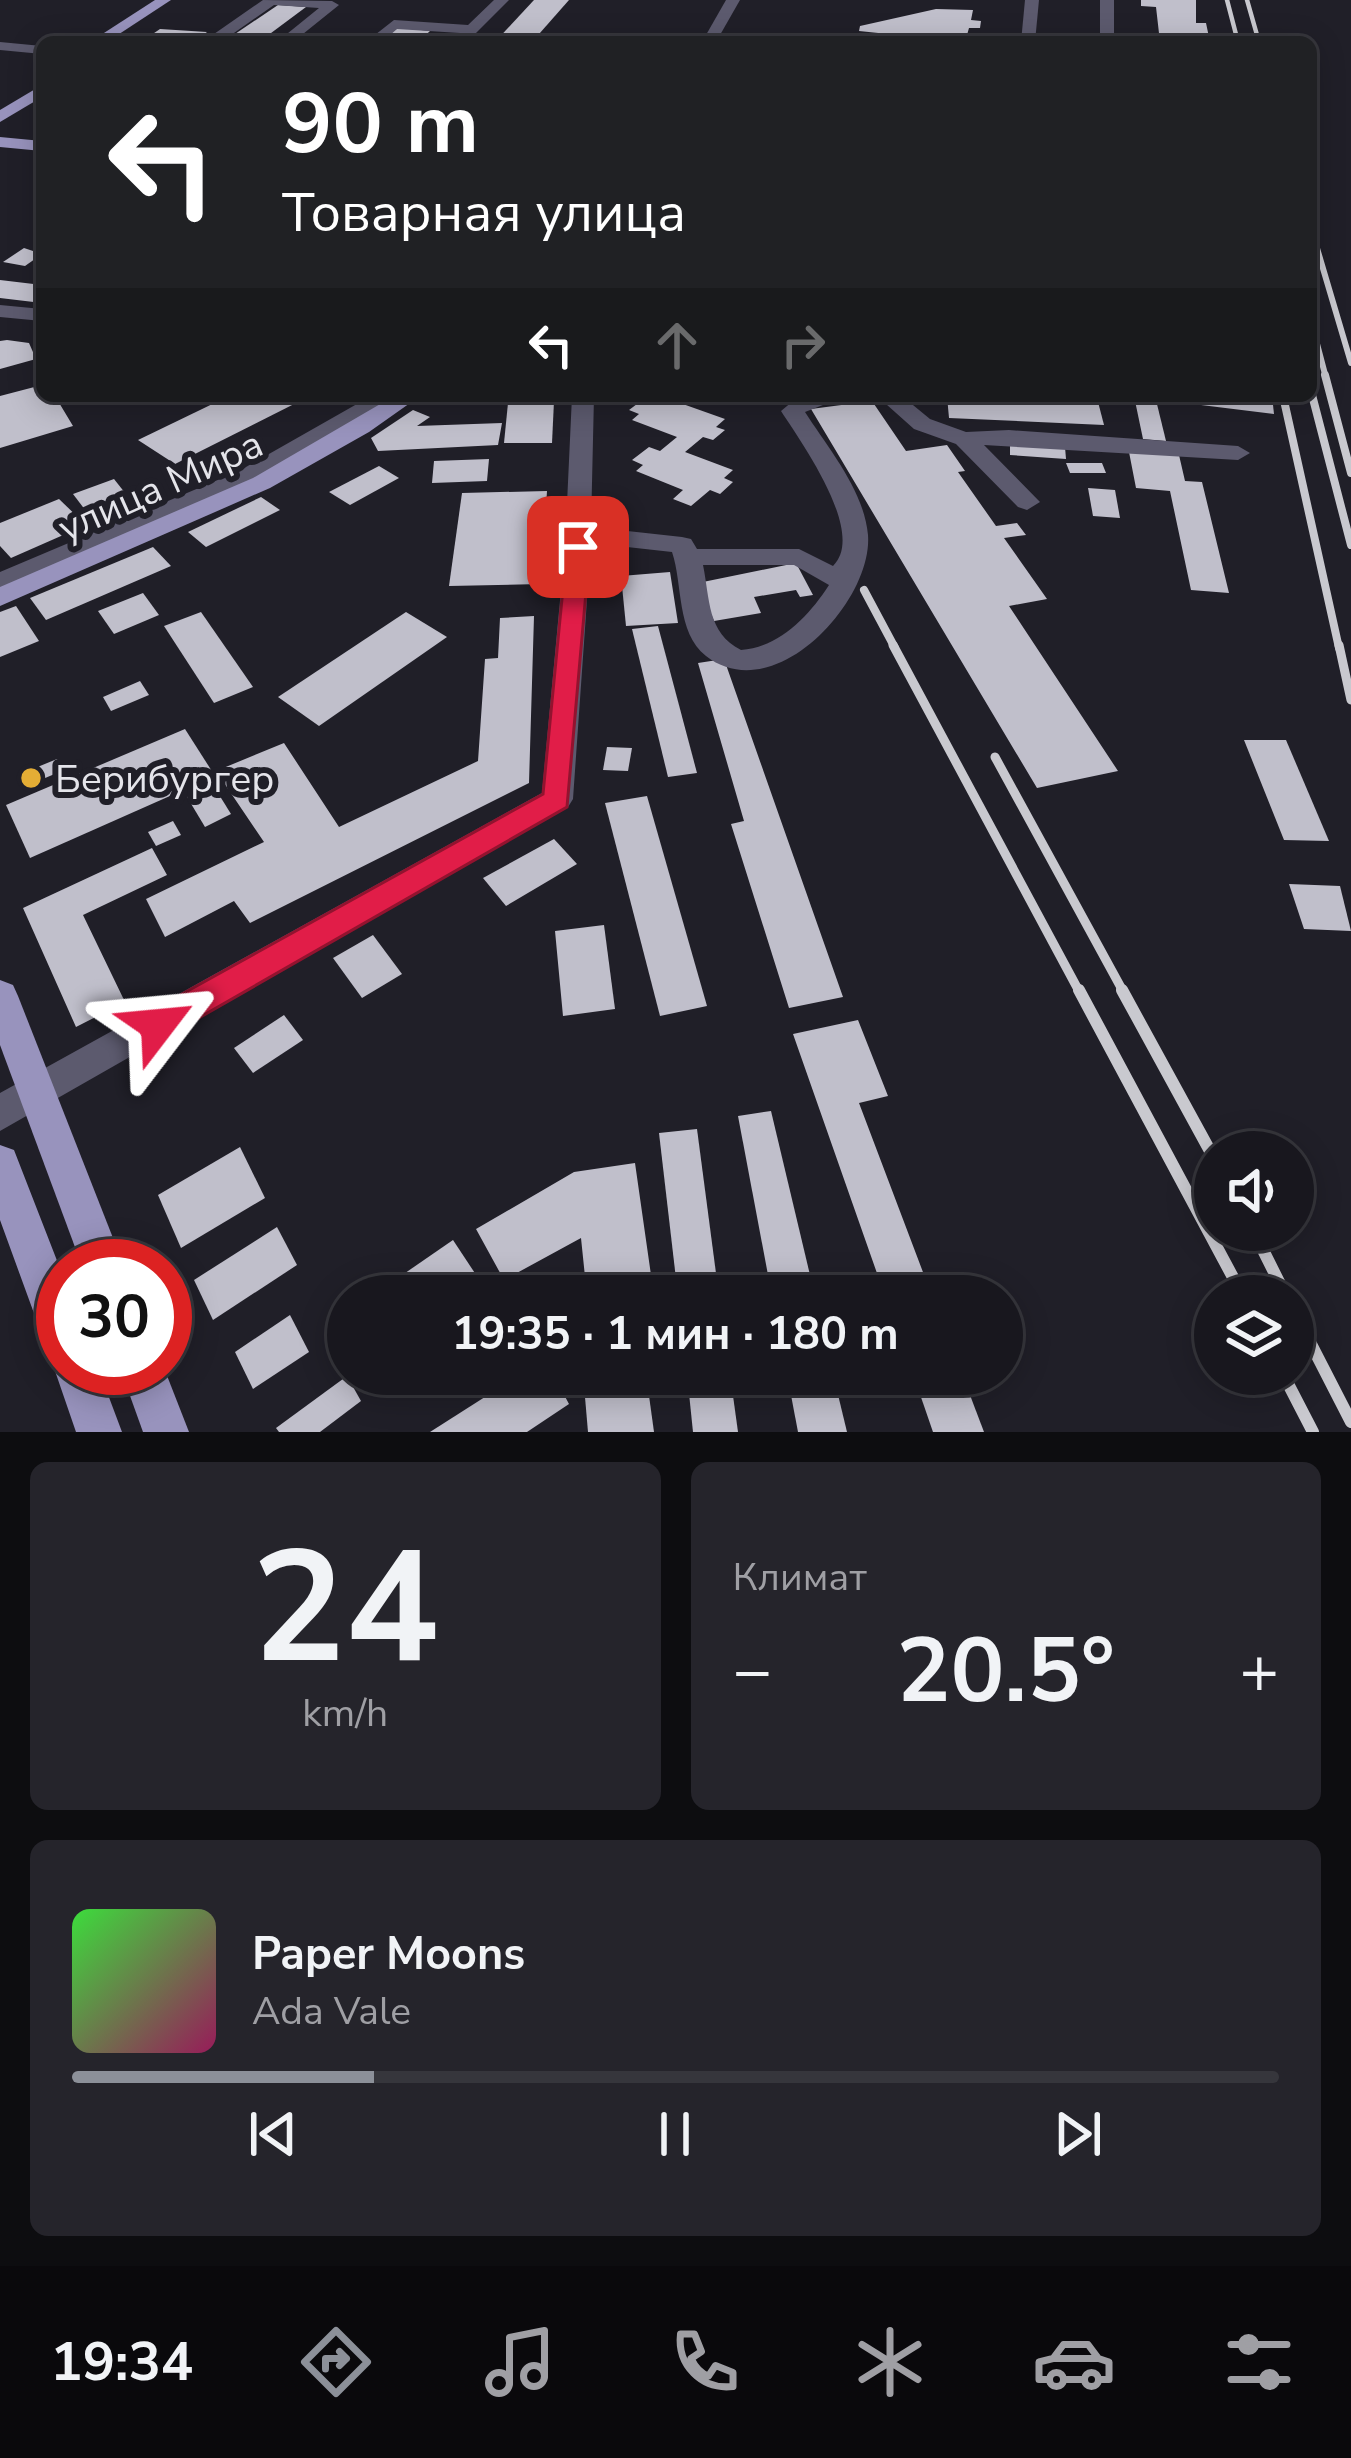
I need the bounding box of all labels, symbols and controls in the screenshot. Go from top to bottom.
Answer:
text: 90 m [282,67,479,182]
icon: left [84,84,240,240]
text: Товарная улица [282,176,686,250]
icon: left [518,312,584,378]
icon: ahead [644,312,710,378]
icon: right [770,312,836,378]
street label: улица Мира [50,418,271,555]
pin [527,496,629,598]
icon: arrive [545,514,611,580]
place label: Берибургер [55,753,274,806]
marker: Берибургер [18,765,44,791]
position arrow [95,962,221,1088]
map controls [1194,1131,1314,1395]
button: sound [1194,1131,1314,1251]
speed limit sign: 30 [36,1239,192,1395]
button: layers [1194,1275,1314,1395]
text: 19:35 · 1 мин · 180 m [451,1304,899,1365]
text: 24 [252,1502,439,1715]
text: Климат [733,1551,867,1604]
text: 20.5° [897,1610,1115,1733]
text: − [733,1626,772,1716]
text: + [1239,1626,1279,1716]
text: km/h [302,1687,388,1740]
text: Paper Moons [252,1924,525,1985]
text: Ada Vale [252,1985,411,2038]
icon: previous [240,2101,306,2167]
icon: pause [642,2101,708,2167]
icon: next [1045,2101,1111,2167]
icon: directions [294,2320,378,2404]
icon: music [478,2320,562,2404]
icon: phone [663,2320,747,2404]
icon: climate [848,2320,932,2404]
icon: car [1032,2320,1116,2404]
icon: filters [1217,2320,1301,2404]
text: 19:34 [50,2325,193,2399]

